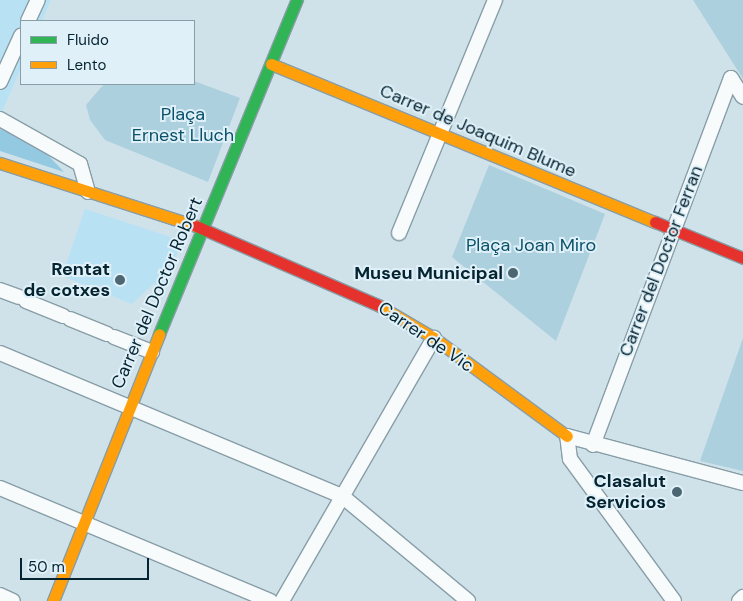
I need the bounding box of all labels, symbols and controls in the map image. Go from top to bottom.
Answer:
legend [20,20,195,85]
text: Fluido [67,30,109,50]
text: Lento [67,55,106,75]
street label: Carrer de Joaquim Blume [377,80,579,182]
park label: Plaça Ernest Lluch [132,104,234,146]
street label: Carrer del Doctor Ferran [615,163,707,359]
street label: Carrer del Doctor Robert [107,194,207,392]
park label: Plaça Joan Miro [466,234,596,256]
place label: Rentat de cotxes [24,259,110,302]
place label: Museu Municipal [354,262,503,284]
marker: Museu Municipal [507,267,519,279]
marker: Rentat de cotxes [114,274,126,286]
street label: Carrer de Vic [374,297,478,377]
place label: Clasalut Servicios [585,471,666,514]
marker: Clasalut Servicios [670,485,684,499]
scale bar [22,548,151,580]
text: 50 m [28,557,65,577]

